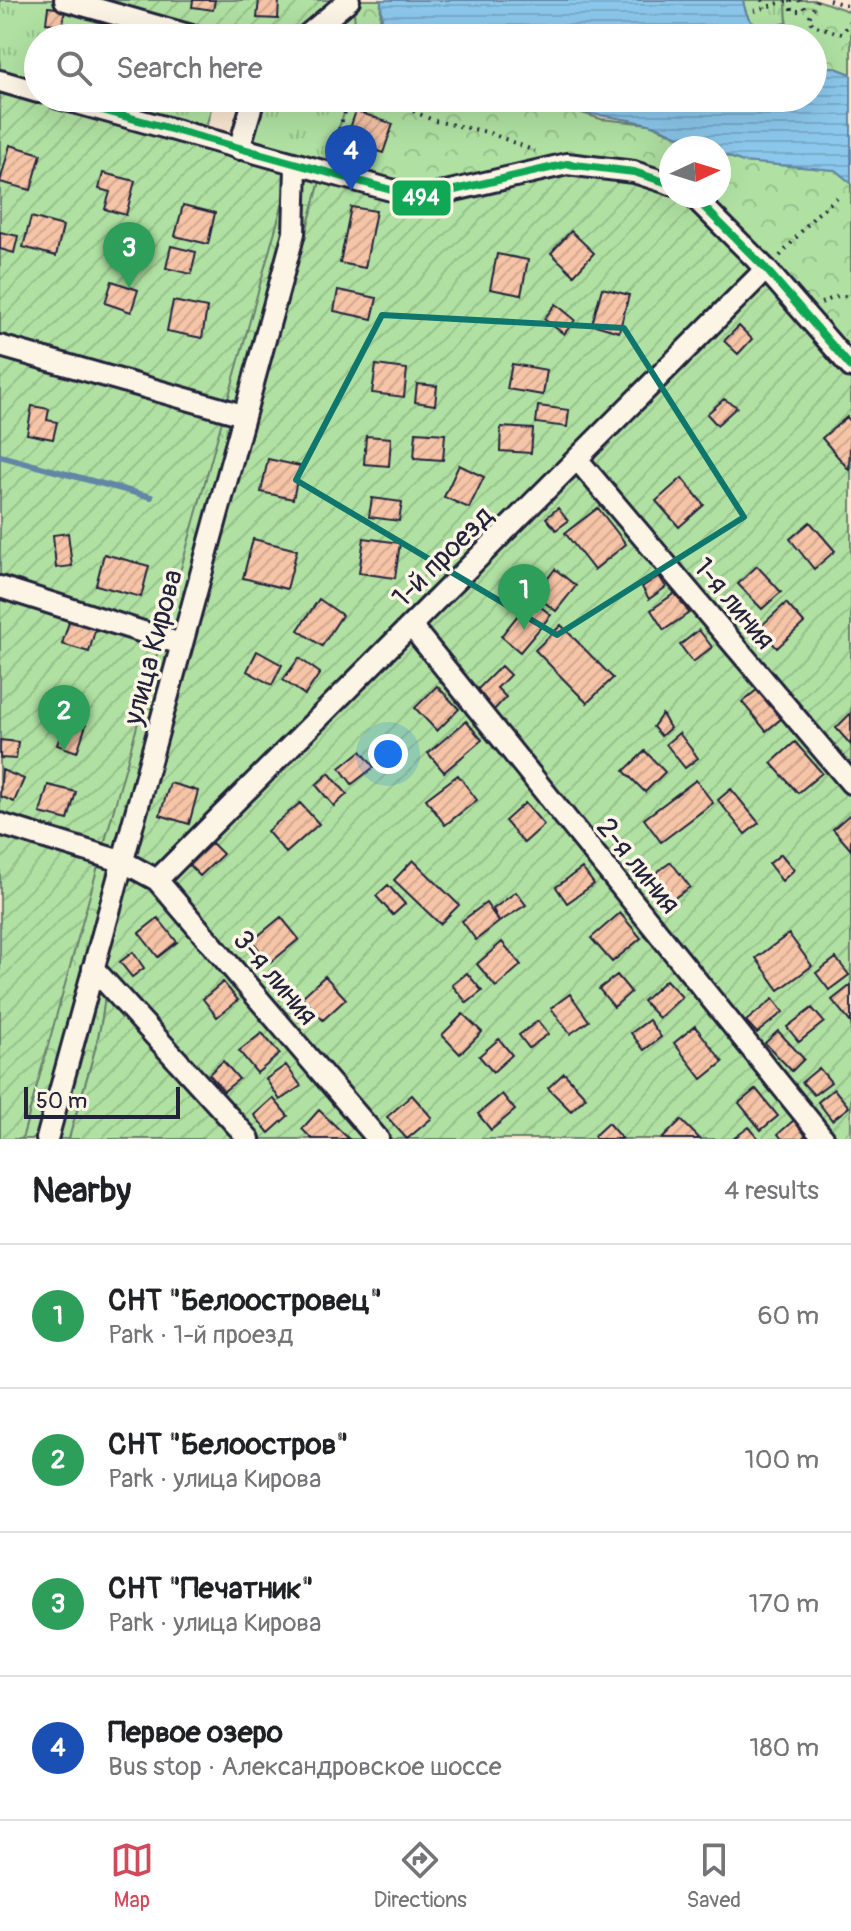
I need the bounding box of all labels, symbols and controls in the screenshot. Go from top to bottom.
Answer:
search box [24,24,827,112]
icon: search [52,46,96,90]
text: Search here [116,50,263,87]
pin: 4 [325,125,377,191]
north arrow [659,136,731,208]
line badge: 494 [391,179,452,217]
text: 494 [403,184,440,212]
pin: 3 [103,222,155,288]
street label: 1-й проезд [385,499,501,615]
street label: 1-я линия [685,551,782,657]
pin: 1 [498,564,550,630]
street label: улица Кирова [116,566,191,730]
pin: 2 [38,685,90,751]
your location [368,734,408,774]
street label: 2-я линия [588,811,687,921]
street label: 3-я линия [225,923,325,1033]
scale bar [24,1083,180,1119]
text: 50 m [36,1087,87,1115]
text: Nearby [32,1170,131,1213]
text: 4 results [724,1175,819,1207]
text: СНТ "Белоостровец" [108,1282,382,1319]
text: 1 [53,1300,63,1332]
text: 60 m [757,1300,819,1332]
text: Park · 1-й проезд [108,1319,293,1351]
text: СНТ "Белоостров" [108,1426,349,1463]
text: 2 [51,1444,65,1476]
text: 100 m [745,1444,819,1476]
text: Park · улица Кирова [108,1463,321,1495]
text: СНТ "Печатник" [108,1570,314,1607]
text: 3 [51,1588,65,1620]
text: 170 m [749,1588,819,1620]
text: Park · улица Кирова [108,1607,321,1639]
text: Первое озеро [108,1714,283,1751]
text: 4 [50,1732,66,1764]
text: 180 m [749,1732,819,1764]
text: Bus stop · Александровское шоссе [108,1751,502,1783]
tab: Map [110,1838,154,1914]
tab: Directions [374,1838,467,1914]
tab: Saved [687,1838,741,1914]

